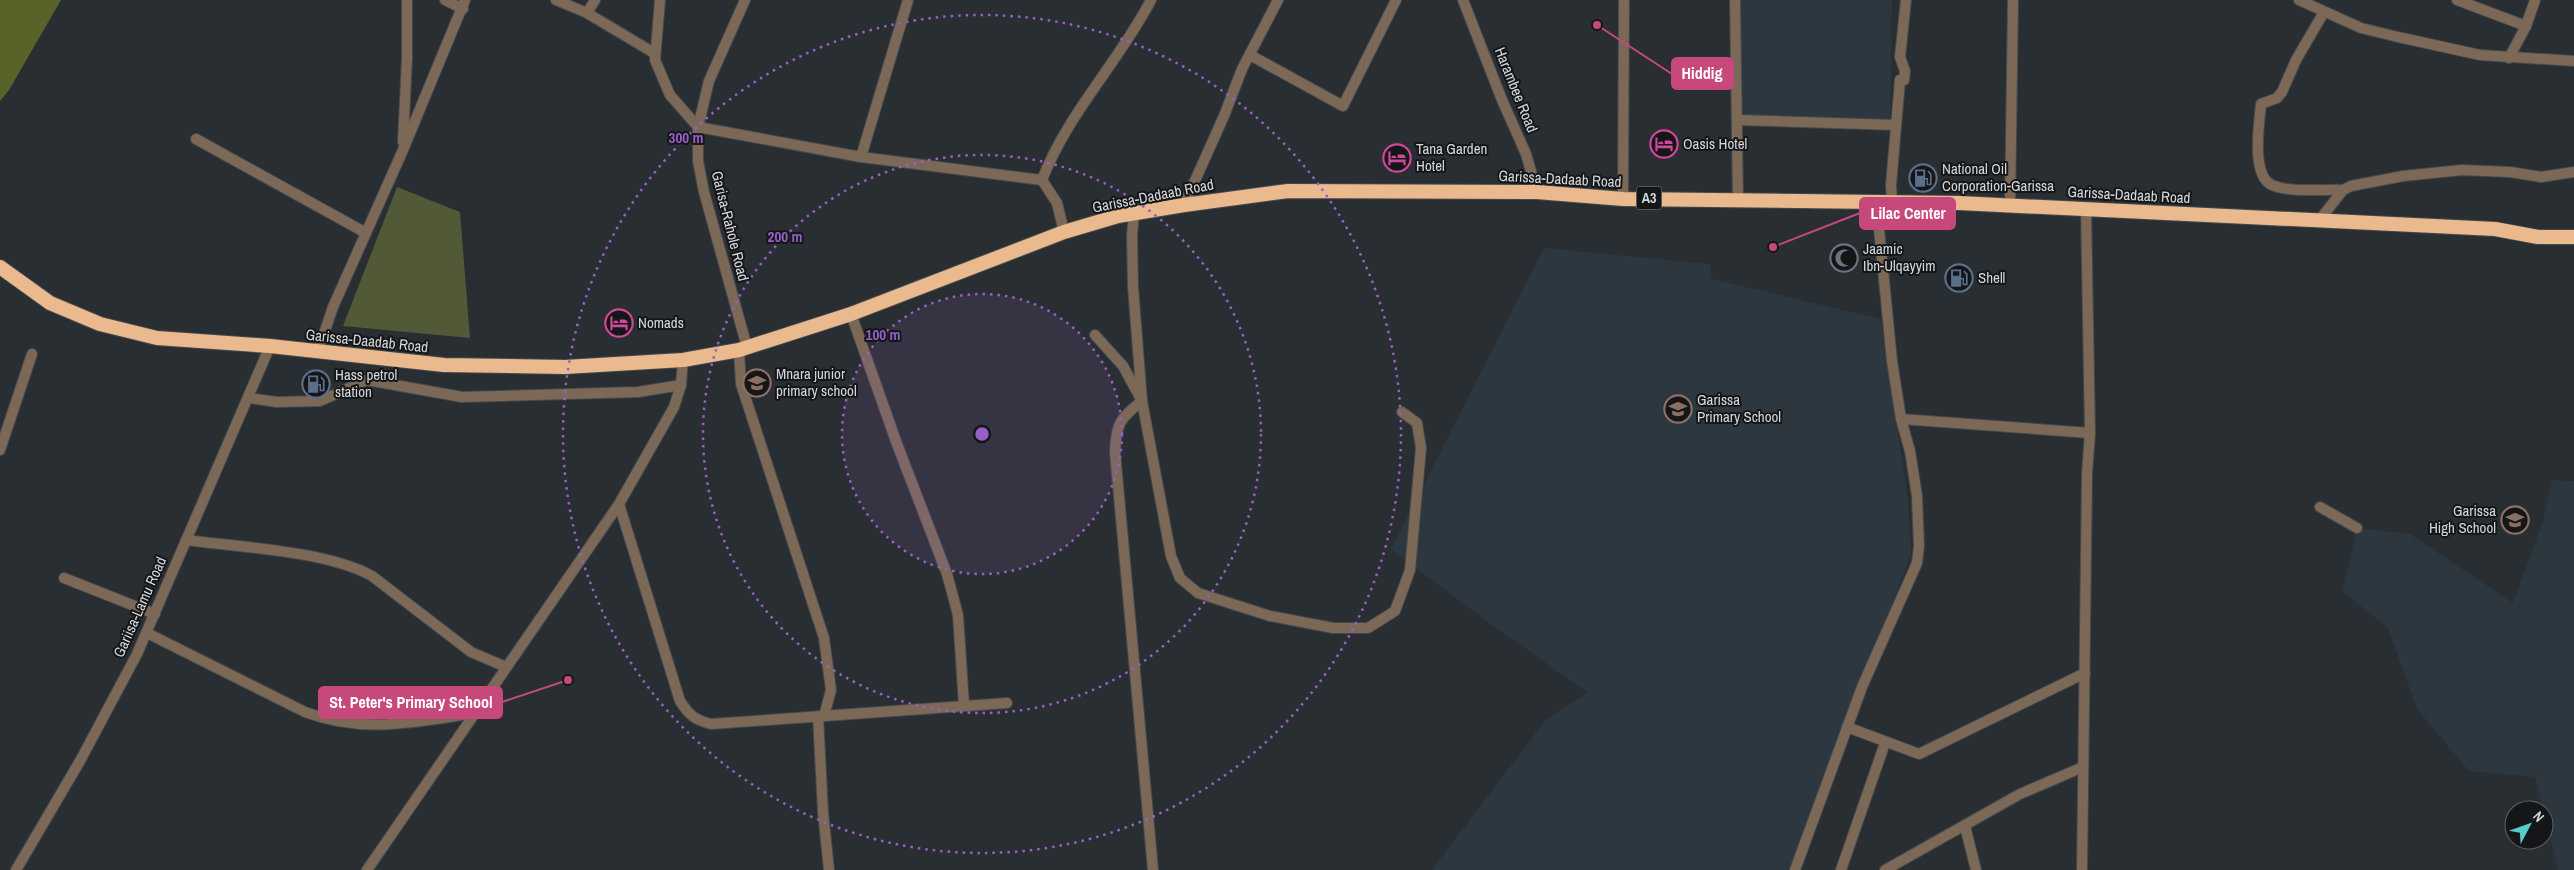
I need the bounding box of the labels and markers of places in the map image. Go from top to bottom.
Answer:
callout: Hiddig [1672,58,1733,89]
hotel icon: Oasis Hotel [1649,129,1679,159]
place label: Oasis Hotel [1683,133,1747,154]
place label: Tana Garden Hotel [1416,138,1487,176]
hotel icon: Tana Garden Hotel [1382,143,1412,173]
place label: National Oil Corporation-Garissa [1942,158,2054,196]
fuel station icon: National Oil Corporation-Garissa [1908,163,1938,193]
callout: Lilac Center [1860,198,1955,229]
place label: Jaamic Ibn-Ulqayyim [1863,238,1935,276]
mosque icon: Jaamic Ibn-Ulqayyim [1829,243,1859,273]
fuel station icon: Shell [1944,263,1974,293]
place label: Shell [1978,267,2005,288]
hotel icon: Nomads [604,308,634,338]
place label: Nomads [638,312,684,333]
place label: Mnara junior primary school [776,363,857,401]
place label: Hass petrol station [335,364,397,402]
school or university icon: Mnara junior primary school [742,368,772,398]
fuel station icon: Hass petrol station [301,369,331,399]
place label: Garissa Primary School [1697,389,1781,427]
school or university icon: Garissa Primary School [1663,394,1693,424]
centre of rings [973,425,991,443]
place label: Garissa High School [2429,500,2496,538]
school or university icon: Garissa High School [2500,505,2530,535]
callout: St. Peter's Primary School [319,687,502,718]

